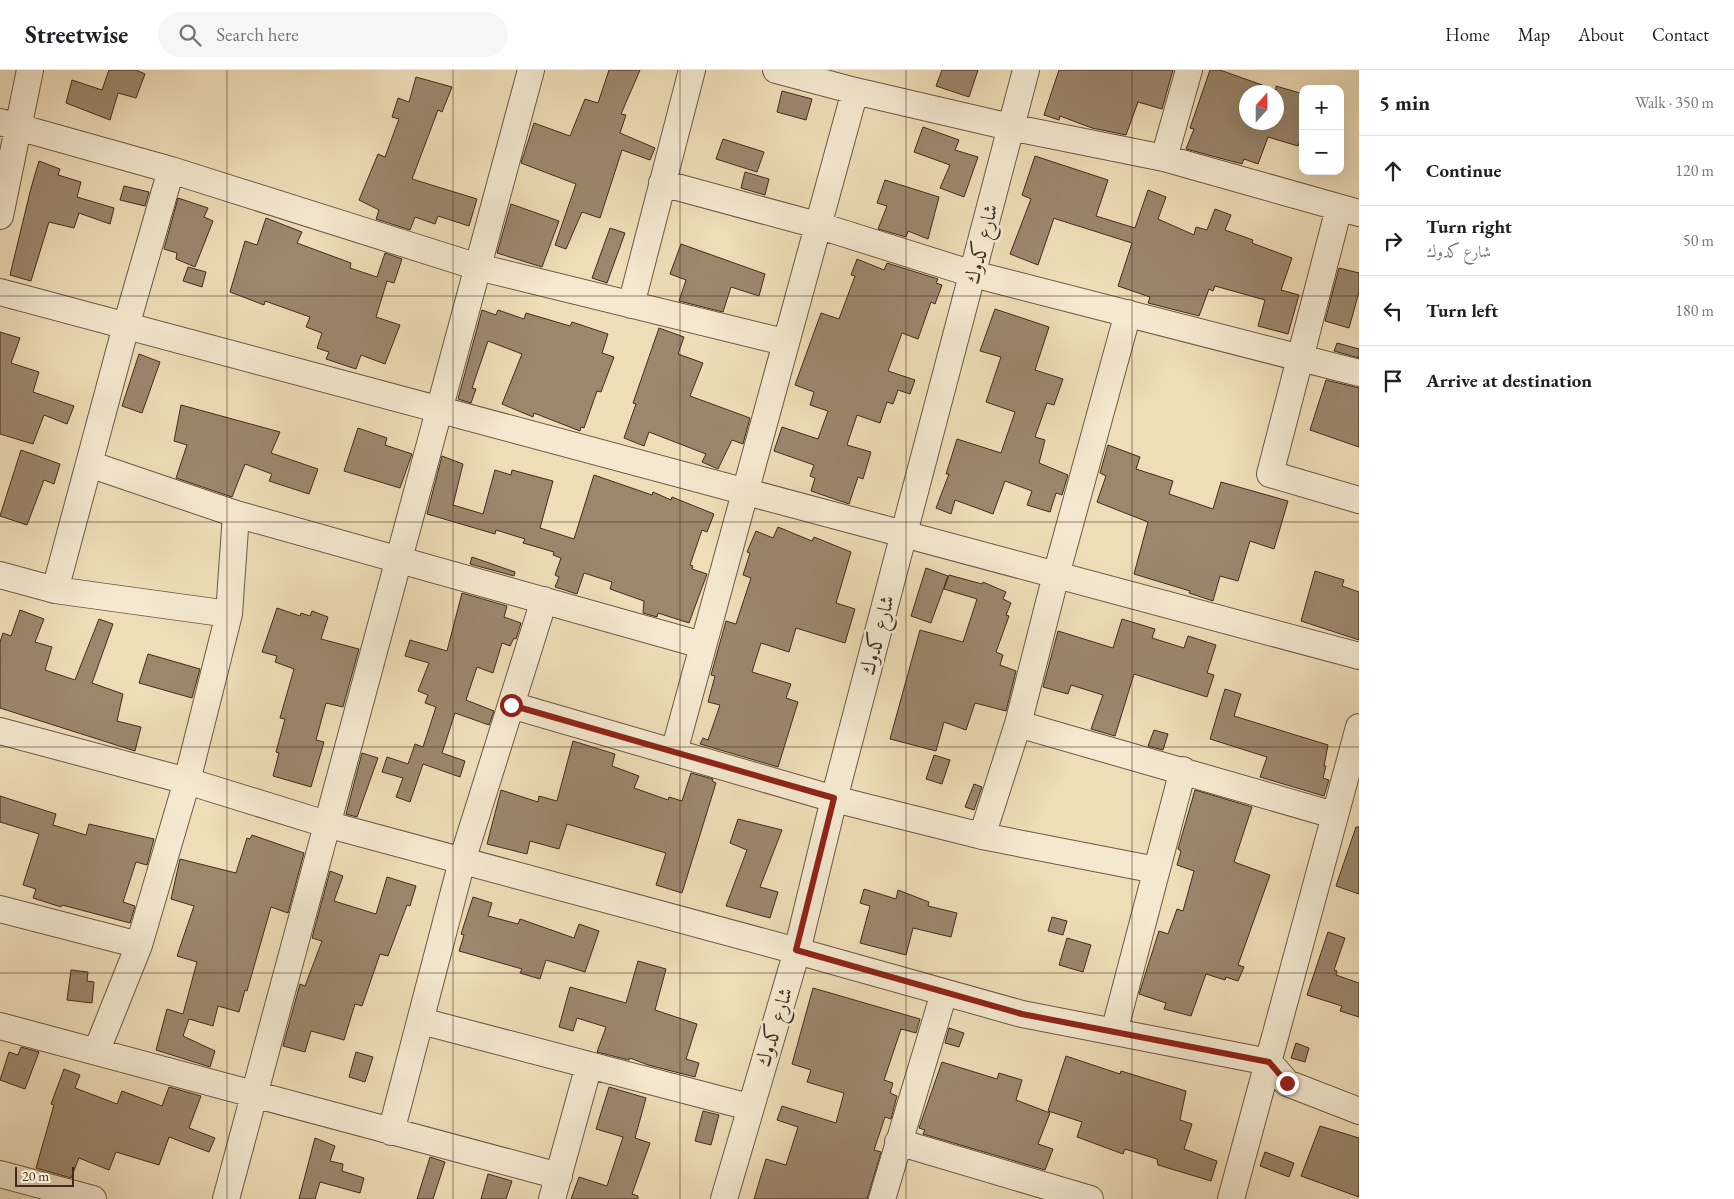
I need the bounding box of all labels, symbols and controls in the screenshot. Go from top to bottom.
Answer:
search box [158,12,508,57]
text: Streetwise [25,19,128,50]
icon: search [176,21,204,49]
text: Search here [216,22,299,47]
text: Home [1445,23,1490,46]
text: Map [1518,23,1550,46]
text: About [1578,23,1624,46]
text: Contact [1652,23,1709,46]
north arrow [1239,85,1284,130]
map controls [1299,85,1344,175]
button: + [1299,85,1344,130]
text: 5 min [1379,89,1430,116]
text: Walk · 350 m [1635,92,1714,113]
button: − [1299,130,1344,175]
icon: ahead [1379,157,1407,185]
text: Continue [1426,158,1501,183]
text: 120 m [1675,160,1714,181]
street label: شارع كدوك [959,201,1008,288]
text: Turn right [1426,214,1512,239]
icon: right [1379,227,1407,255]
text: 50 m [1683,230,1714,251]
text: شارع كدوك [1426,241,1491,262]
icon: left [1379,297,1407,325]
text: Turn left [1426,298,1498,323]
text: 180 m [1675,300,1714,321]
icon: arrive [1379,367,1407,395]
text: Arrive at destination [1426,368,1592,393]
street label: شارع كدوك [854,592,905,679]
route start [500,694,523,717]
street label: شارع كدوك [750,984,803,1071]
route end [1276,1072,1299,1095]
scale bar [15,1164,74,1187]
text: 20 m [22,1167,49,1185]

